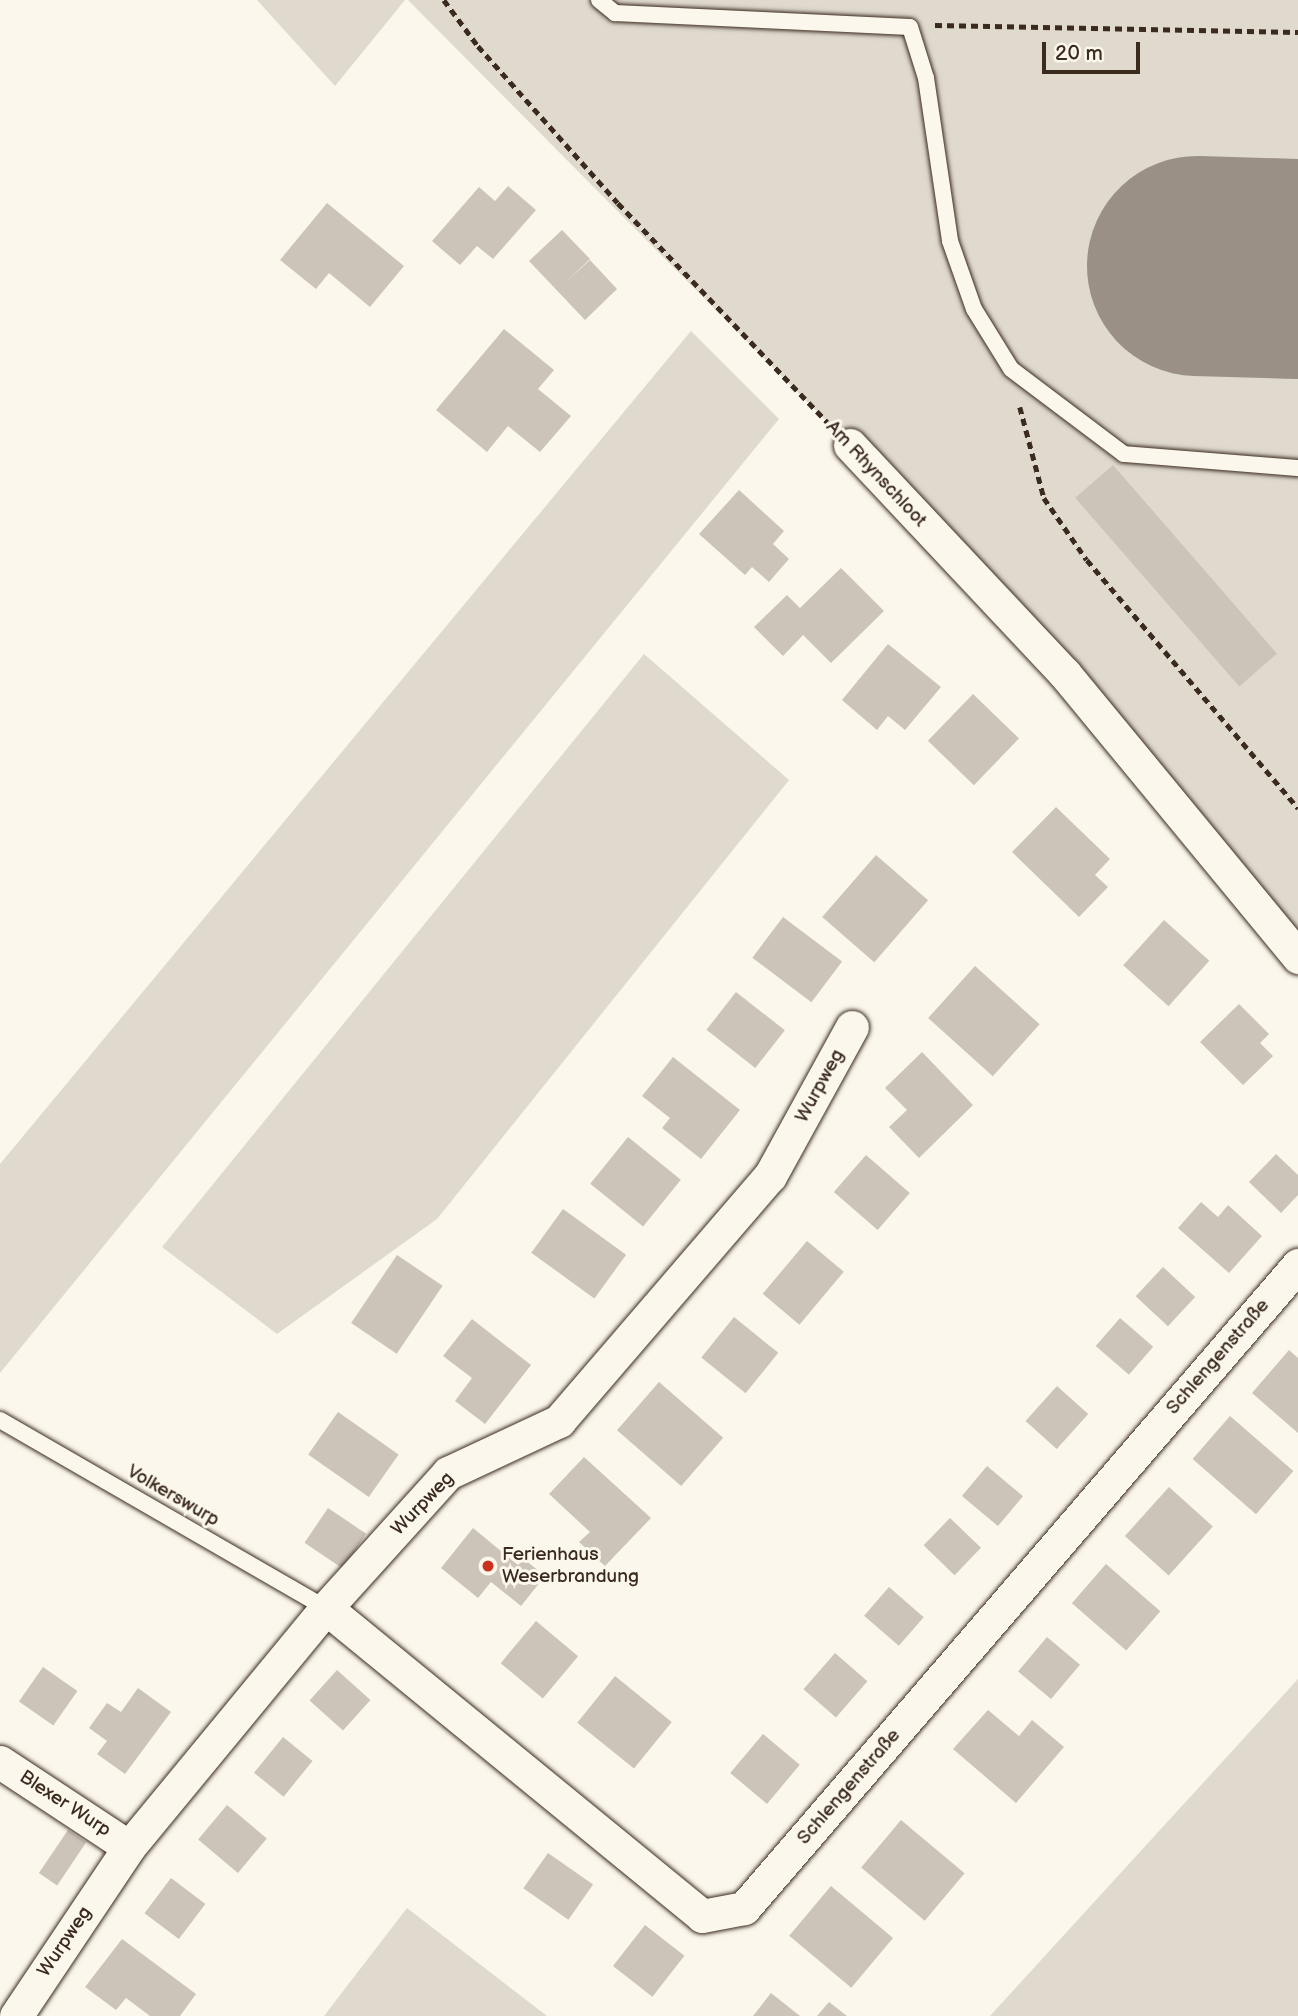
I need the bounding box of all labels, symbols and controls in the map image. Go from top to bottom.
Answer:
scale bar [1046,28,1144,72]
text: 20 m [1055,41,1103,66]
street label: Am Rhynschloot [821,416,931,532]
street label: Wurpweg [791,1045,849,1127]
street label: Schlengenstraße [1162,1295,1274,1419]
street label: Volkerswurp [123,1460,223,1532]
street label: Wurpweg [387,1467,459,1541]
place label: Ferienhaus Weserbrandung [502,1544,639,1588]
marker: Ferienhaus Weserbrandung [480,1558,496,1574]
street label: Schlengenstraße [793,1725,905,1849]
street label: Blexer Wurp [15,1766,115,1842]
street label: Wurpweg [33,1902,97,1982]

